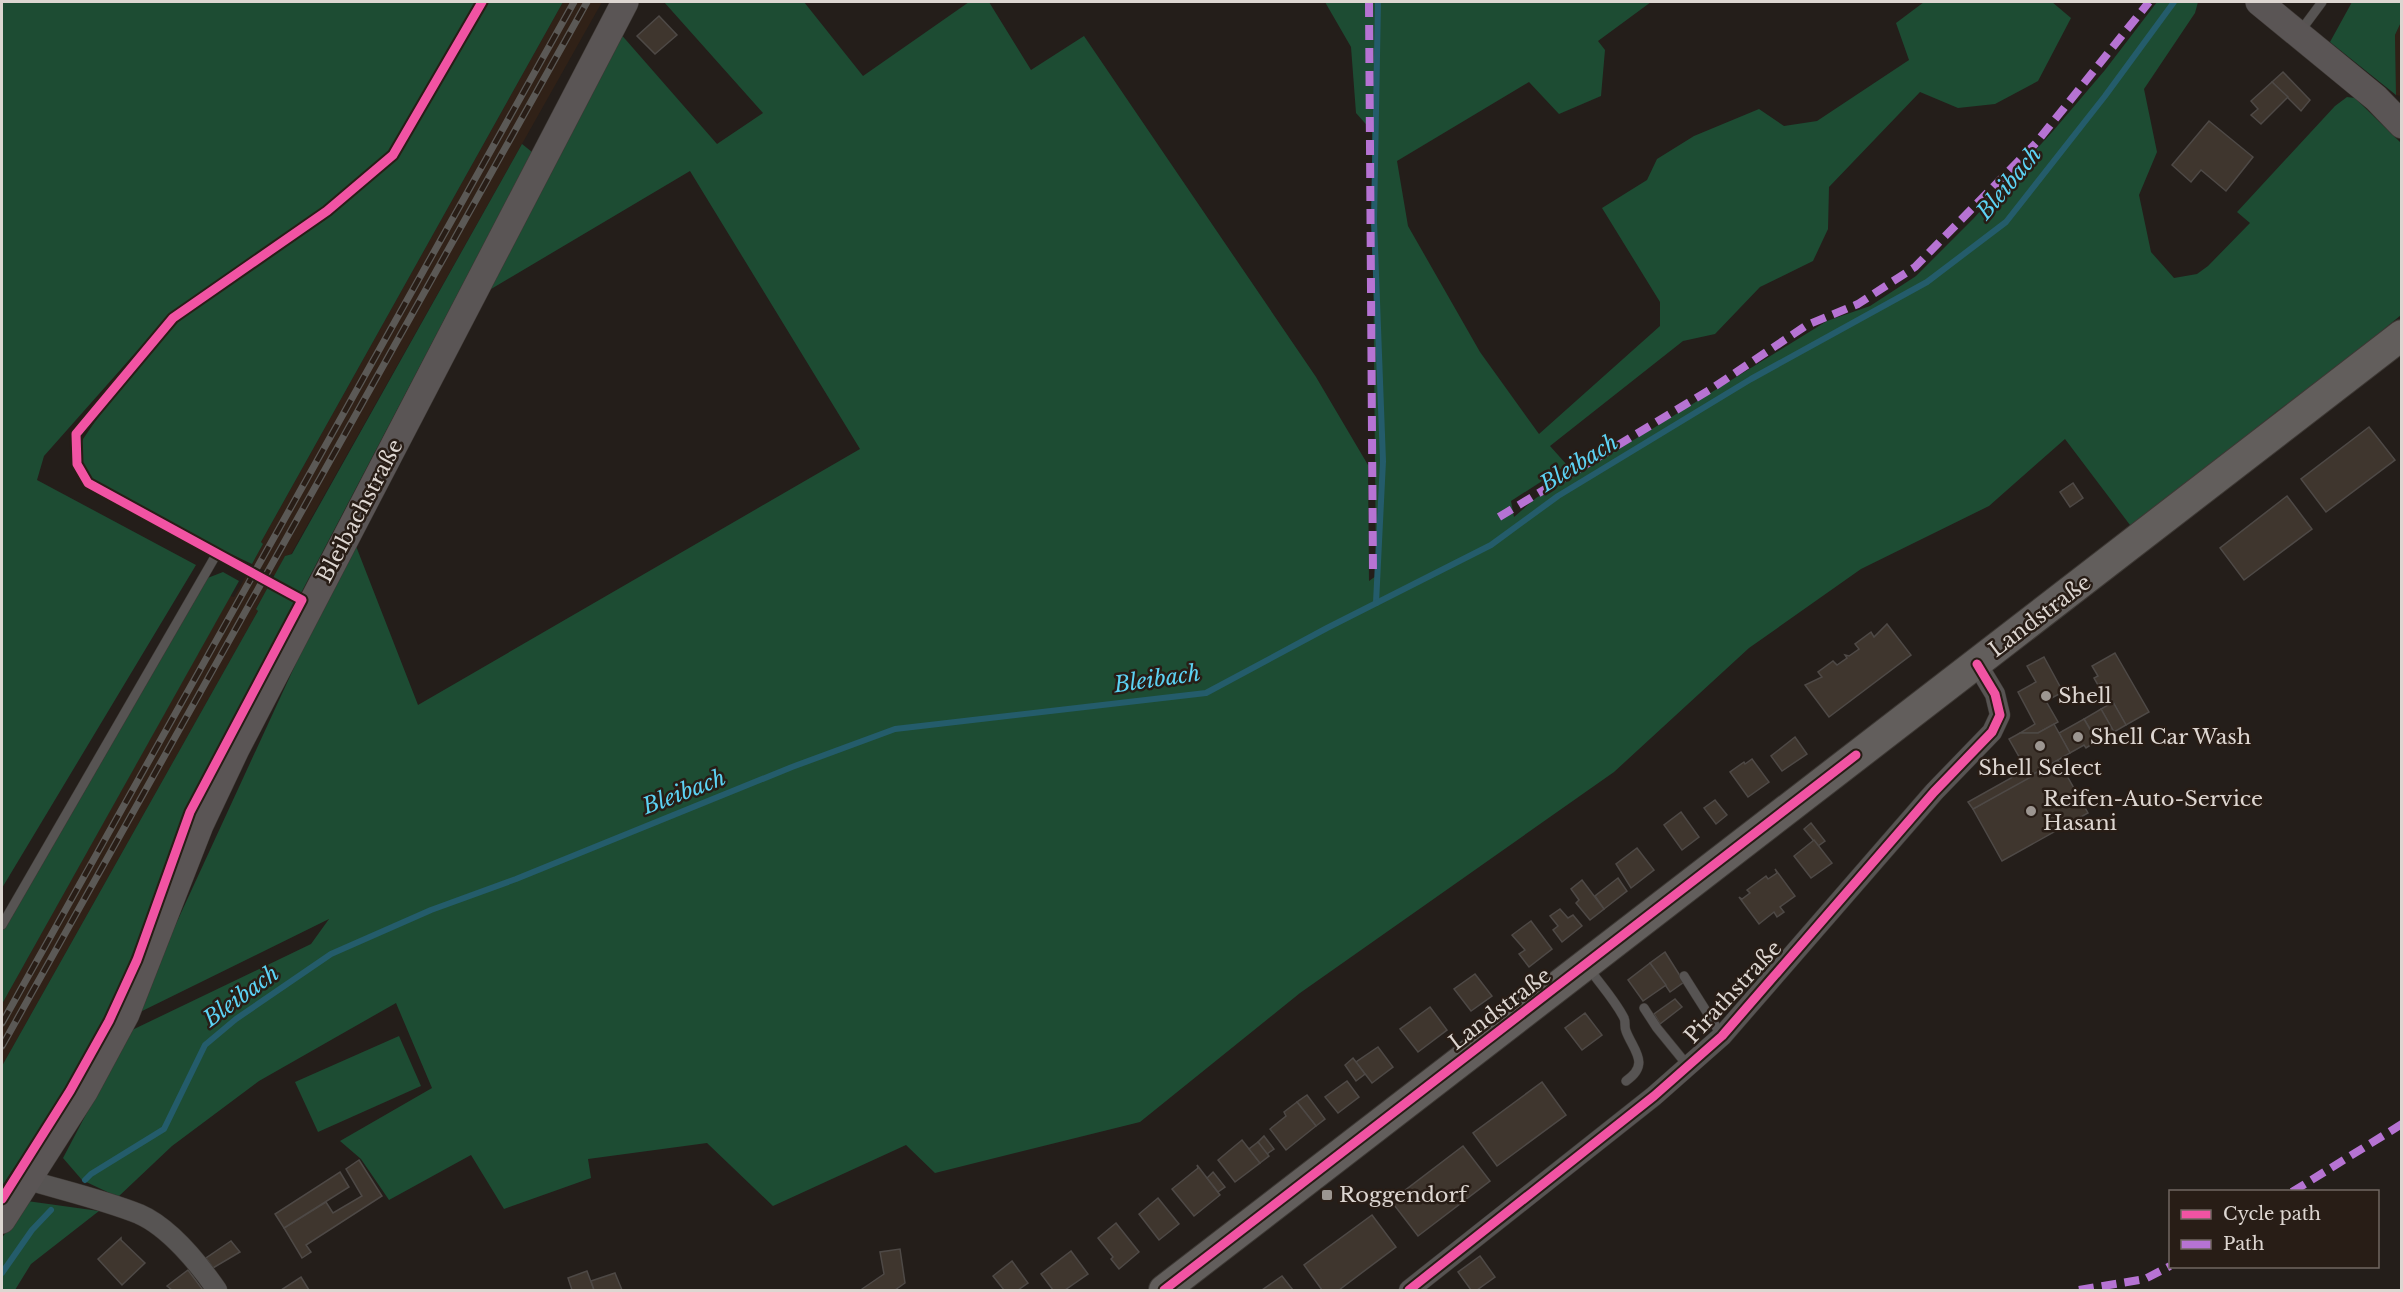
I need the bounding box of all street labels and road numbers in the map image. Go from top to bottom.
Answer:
street label: Bleibachstraße [311,435,409,587]
street label: Landstraße [1984,569,2096,663]
street label: Pirathstraße [1679,935,1787,1049]
street label: Landstraße [1444,962,1556,1056]

